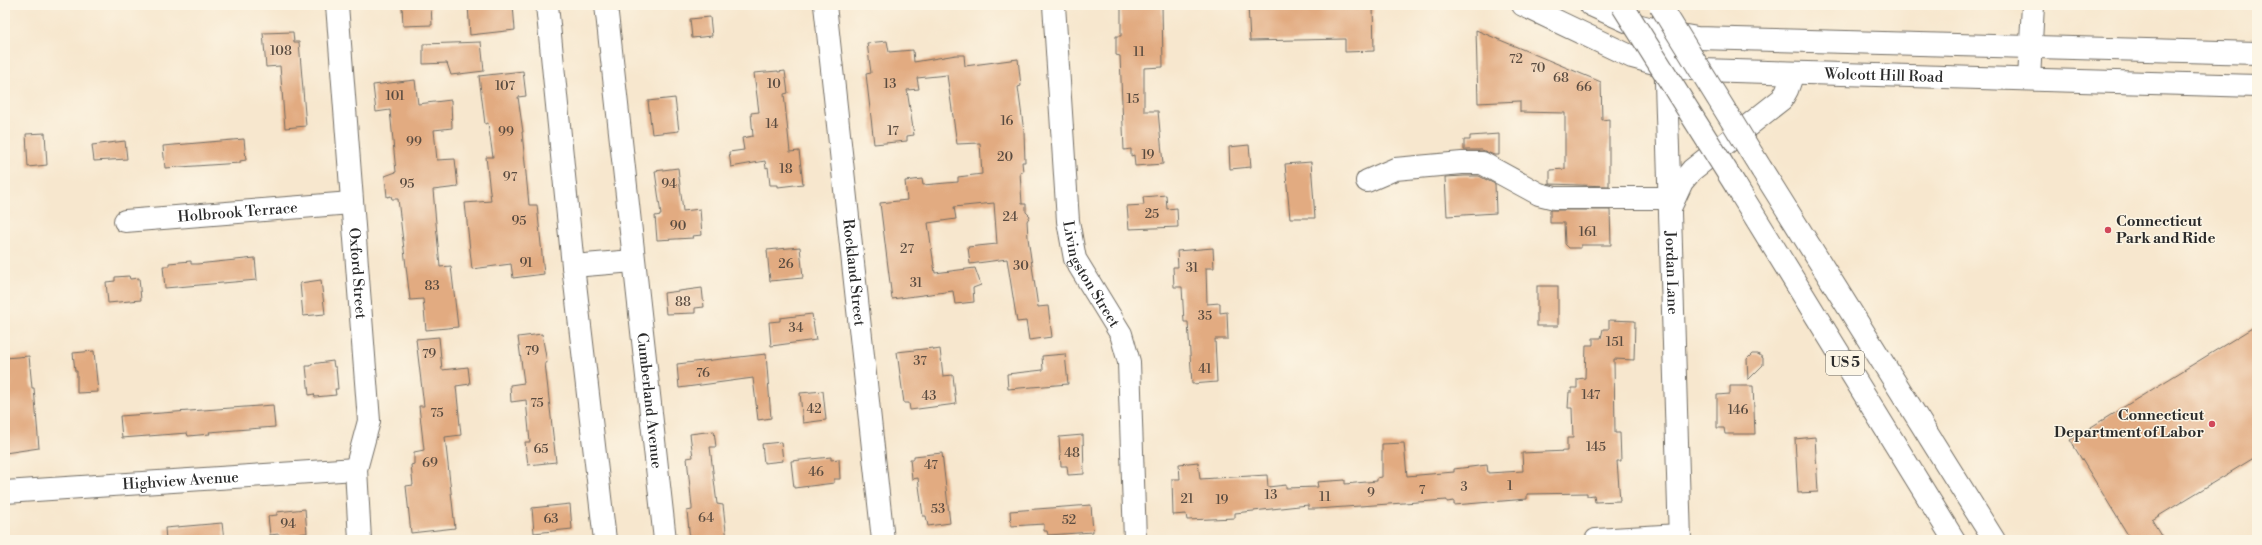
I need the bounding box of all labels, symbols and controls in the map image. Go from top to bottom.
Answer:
house number: 108 [270,43,292,59]
house number: 11 [1133,44,1145,60]
house number: 72 [1509,51,1523,67]
house number: 70 [1531,60,1546,76]
street label: Wolcott Hill Road [1823,64,1944,86]
house number: 68 [1553,70,1569,86]
house number: 10 [767,76,781,92]
house number: 13 [884,76,896,92]
house number: 107 [495,78,516,94]
house number: 66 [1576,79,1592,95]
house number: 101 [386,88,405,104]
house number: 15 [1127,91,1139,107]
house number: 16 [1000,113,1014,129]
house number: 14 [766,116,779,132]
house number: 17 [887,123,899,139]
house number: 99 [498,124,514,140]
house number: 99 [406,134,422,150]
house number: 19 [1141,147,1155,163]
house number: 20 [997,149,1013,165]
house number: 18 [779,161,793,177]
house number: 97 [503,169,518,185]
house number: 95 [399,176,415,192]
house number: 94 [661,176,677,192]
street label: Holbrook Terrace [177,198,298,226]
house number: 25 [1145,206,1159,222]
house number: 24 [1002,209,1018,225]
place label: Connecticut Park and Ride [2116,212,2216,248]
house number: 95 [511,213,527,229]
house number: 90 [670,218,687,234]
street label: Rockland Street [839,218,869,328]
street label: Livingston Street [1059,219,1124,331]
house number: 161 [1579,224,1598,240]
marker: Connecticut Park and Ride [2103,225,2113,235]
street label: Oxford Street [345,227,371,320]
street label: Jordan Lane [1661,230,1683,315]
house number: 27 [900,241,914,257]
house number: 91 [519,255,533,271]
house number: 26 [778,256,794,272]
house number: 30 [1013,258,1029,274]
house number: 31 [1186,260,1199,276]
house number: 31 [910,275,923,291]
house number: 83 [424,278,440,294]
house number: 88 [675,294,691,310]
house number: 35 [1198,308,1212,324]
house number: 34 [788,320,804,336]
street label: Cumberland Avenue [633,332,667,469]
house number: 151 [1606,334,1625,350]
house number: 79 [525,343,539,359]
house number: 79 [422,346,436,362]
road number: US 5 [1826,351,1864,375]
house number: 37 [913,353,927,369]
house number: 41 [1198,361,1212,377]
house number: 76 [696,365,710,381]
house number: 147 [1582,387,1601,403]
house number: 43 [922,388,936,404]
house number: 75 [530,395,544,411]
house number: 42 [806,401,822,417]
house number: 146 [1728,402,1748,418]
house number: 75 [430,405,444,421]
place label: Connecticut Department of Labor [2054,406,2205,442]
marker: Connecticut Department of Labor [2207,419,2217,429]
house number: 145 [1586,439,1606,455]
house number: 65 [533,441,549,457]
house number: 48 [1064,445,1080,461]
house number: 69 [422,455,438,471]
house number: 47 [924,457,938,473]
house number: 46 [808,464,824,480]
street label: Highview Avenue [122,467,239,494]
house number: 1 [1507,478,1513,494]
house number: 3 [1460,479,1468,495]
house number: 7 [1419,482,1426,498]
house number: 9 [1367,485,1375,501]
house number: 13 [1265,487,1277,503]
house number: 11 [1319,489,1331,505]
house number: 21 [1180,491,1194,507]
house number: 19 [1215,492,1229,508]
house number: 53 [931,501,945,517]
house number: 64 [698,510,714,526]
house number: 63 [543,511,559,527]
house number: 52 [1062,512,1076,528]
house number: 94 [280,516,296,532]

